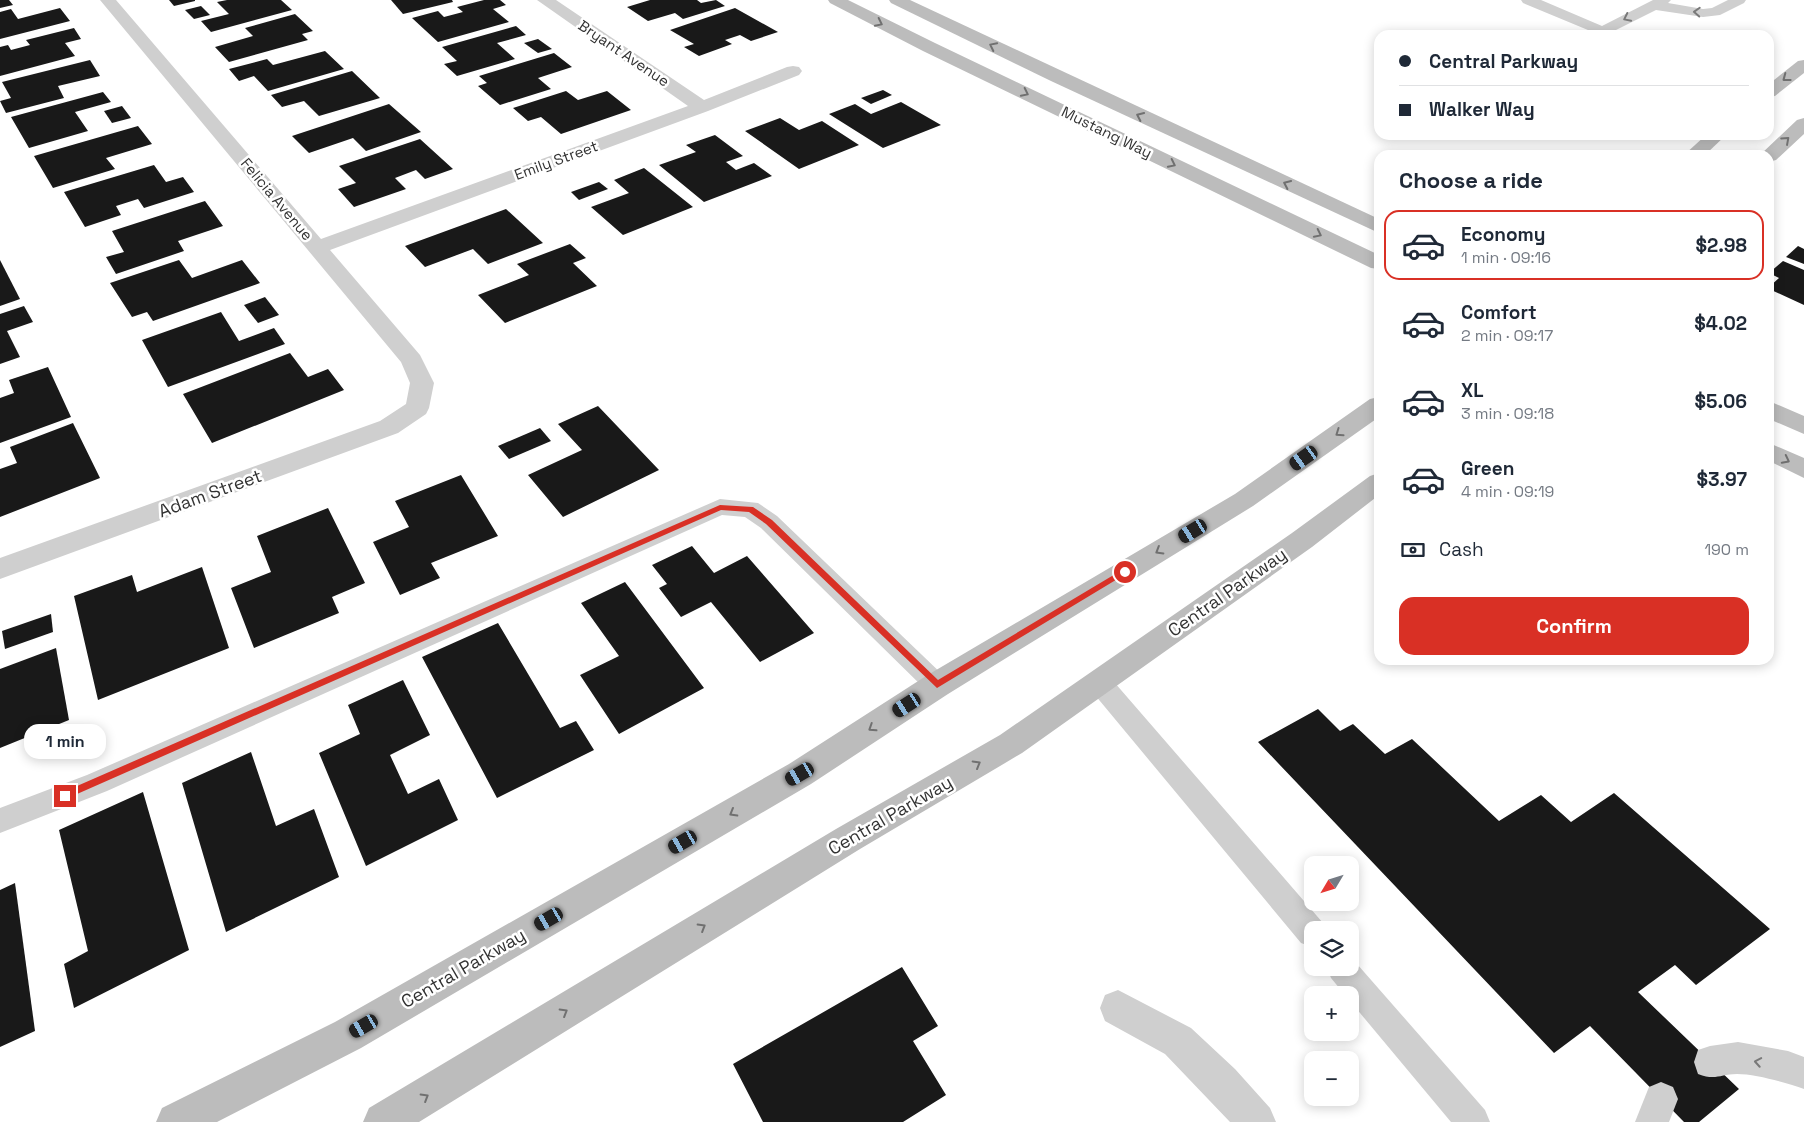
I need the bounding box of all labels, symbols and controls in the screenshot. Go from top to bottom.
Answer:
one-way arrow [1693,7,1701,18]
one-way arrow [1623,12,1632,22]
street label: Bryant Avenue [575,16,673,91]
one-way arrow [874,16,883,27]
one-way arrow [989,43,998,53]
text: Central Parkway [1429,49,1578,74]
one-way arrow [1782,72,1792,81]
one-way arrow [1020,87,1029,98]
text: Walker Way [1429,97,1535,122]
street label: Mustang Way [1059,102,1155,162]
one-way arrow [1136,112,1145,122]
street label: Emily Street [512,136,600,184]
one-way arrow [1781,137,1790,146]
street label: Felicia Avenue [237,154,317,244]
one-way arrow [1167,157,1176,168]
text: Choose a ride [1399,166,1543,194]
one-way arrow [1283,180,1292,190]
text: Economy [1461,222,1545,247]
icon: car [1401,223,1446,268]
one-way arrow [1313,227,1322,237]
text: $2.98 [1695,233,1747,258]
text: 1 min · 09:16 [1461,247,1551,268]
text: Comfort [1461,300,1537,325]
icon: car [1401,301,1446,346]
text: $4.02 [1694,311,1747,336]
text: 2 min · 09:17 [1461,325,1553,346]
text: XL [1461,378,1484,403]
icon: car [1401,379,1446,424]
text: $5.06 [1695,389,1747,414]
text: 3 min · 09:18 [1461,403,1554,424]
one-way arrow [1335,427,1345,436]
car [1287,443,1320,473]
one-way arrow [1781,454,1790,464]
text: Green [1461,456,1514,481]
icon: car [1401,457,1446,502]
street label: Adam Street [155,464,265,522]
text: $3.97 [1696,467,1747,492]
text: 4 min · 09:19 [1461,481,1554,502]
car [1176,517,1209,545]
icon: cash [1399,536,1427,564]
text: Cash [1439,537,1484,562]
text: 190 m [1704,539,1749,560]
street label: Central Parkway [1163,542,1291,642]
one-way arrow [1156,544,1165,554]
route start [1114,561,1136,583]
button: Confirm [1399,597,1749,655]
car [890,691,923,719]
one-way arrow [868,721,877,731]
callout: 1 min [24,724,106,758]
text: 1 min [45,731,85,752]
car [783,760,816,788]
one-way arrow [972,760,981,770]
street label: Central Parkway [824,770,956,860]
route end [54,785,76,807]
one-way arrow [730,806,739,816]
car [666,828,699,856]
north arrow [1304,856,1359,911]
map controls [1304,856,1359,1106]
car [532,905,565,933]
button: layers [1304,921,1359,976]
street label: Central Parkway [397,923,529,1013]
one-way arrow [697,924,706,934]
button: + [1304,986,1359,1041]
one-way arrow [558,1009,567,1018]
car [347,1012,380,1040]
button: − [1304,1051,1359,1106]
one-way arrow [1753,1057,1762,1067]
one-way arrow [419,1093,428,1103]

